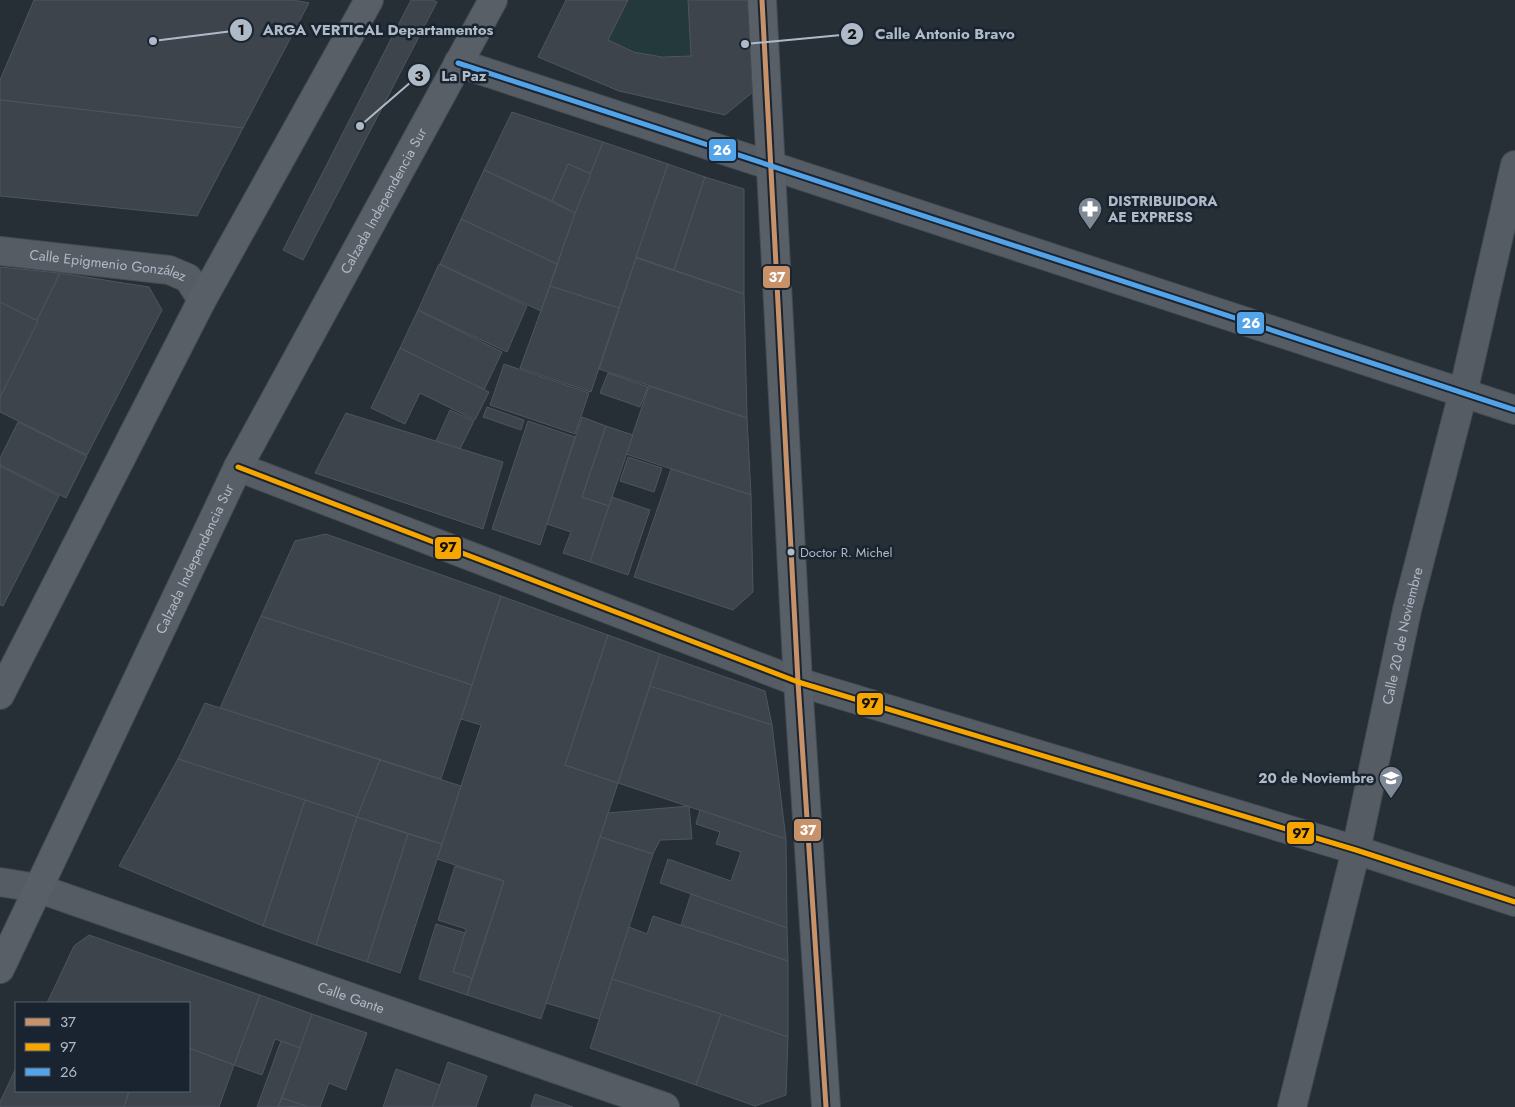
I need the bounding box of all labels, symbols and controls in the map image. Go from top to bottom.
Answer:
callout: ARGA VERTICAL Departamentos [228,15,504,45]
text: 1 [237,19,245,41]
text: ARGA VERTICAL Departamentos [262,19,493,41]
callout: Calle Antonio Bravo [840,19,1025,49]
text: 2 [847,23,857,45]
text: Calle Antonio Bravo [875,23,1015,45]
callout: La Paz [406,60,496,90]
text: 3 [414,65,424,87]
text: La Paz [441,65,487,87]
street label: Calzada Independencia Sur [335,124,432,277]
line badge: 26 [708,138,737,162]
text: 26 [713,140,731,160]
place label: DISTRIBUIDORA AE EXPRESS [1107,191,1218,227]
pharmacy icon: DISTRIBUIDORA AE EXPRESS [1077,196,1103,230]
street label: Calle Epigmenio González [29,244,190,286]
line badge: 37 [762,265,791,289]
text: 37 [769,267,786,287]
line badge: 26 [1236,311,1265,335]
text: 26 [1242,313,1260,333]
street label: Calzada Independencia Sur [150,480,239,637]
line badge: 97 [434,536,462,560]
text: 97 [439,537,457,557]
place label: Doctor R. Michel [800,543,892,562]
marker: Doctor R. Michel [786,547,796,557]
street label: Calle 20 de Noviembre [1377,565,1428,706]
line badge: 97 [856,692,884,716]
text: 97 [861,693,879,713]
school or university icon: 20 de Noviembre [1378,765,1404,799]
place label: 20 de Noviembre [1258,768,1374,788]
line badge: 37 [793,818,822,842]
text: 37 [800,820,817,840]
line badge: 97 [1286,821,1315,845]
text: 97 [1292,823,1310,843]
street label: Calle Gante [315,977,387,1018]
legend [15,1002,190,1092]
text: 37 [60,1011,76,1033]
text: 97 [60,1036,76,1058]
text: 26 [60,1061,77,1083]

